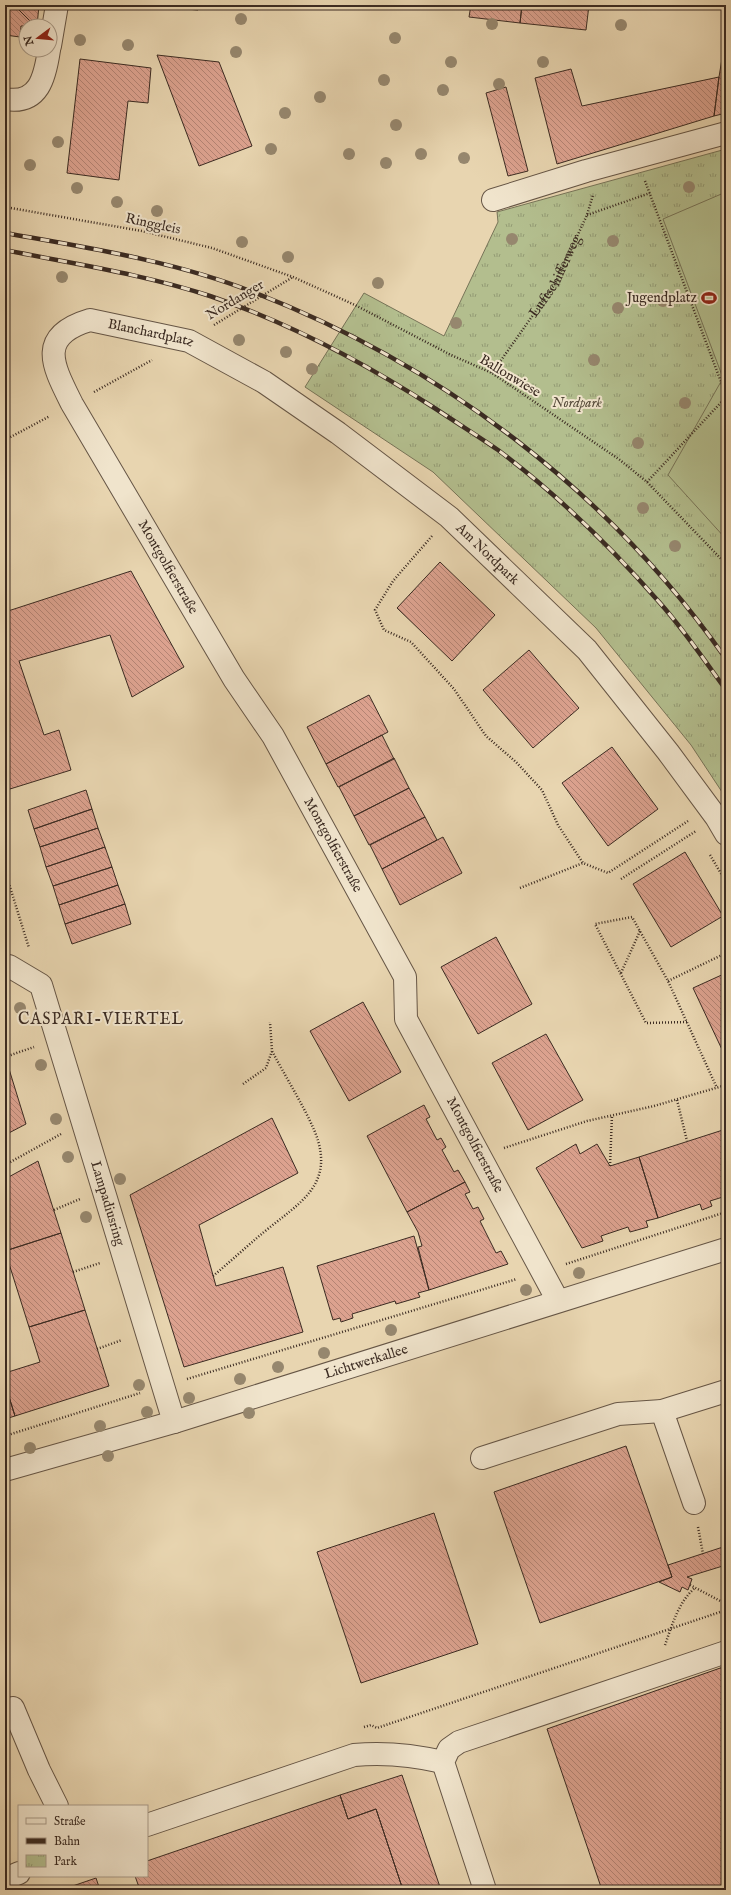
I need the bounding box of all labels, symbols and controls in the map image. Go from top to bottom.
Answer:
north arrow [18,18,58,58]
text: N [21,34,38,48]
street label: Ringgleis [124,209,182,239]
street label: Luftschifferweg [525,232,586,321]
street label: Nordanger [203,276,267,324]
place label: Jugendplatz [625,289,698,307]
sports icon: Jugendplatz [700,289,718,307]
street label: Blanchardplatz [106,315,198,351]
street label: Ballonwiese [476,351,544,402]
park label: Nordpark [552,394,602,412]
street label: Montgolfierstraße [134,517,203,618]
street label: Am Nordpark [451,519,523,589]
street label: Montgolfierstraße [299,794,367,896]
district label: CASPARI-VIERTEL [18,1010,184,1030]
street label: Montgolfierstraße [442,1094,508,1196]
street label: Lampadiusring [86,1159,129,1248]
street label: Lichtwerkallee [322,1340,411,1383]
legend [18,1805,148,1877]
text: Straße [54,1814,86,1829]
text: Bahn [54,1834,81,1849]
text: Park [54,1854,77,1869]

